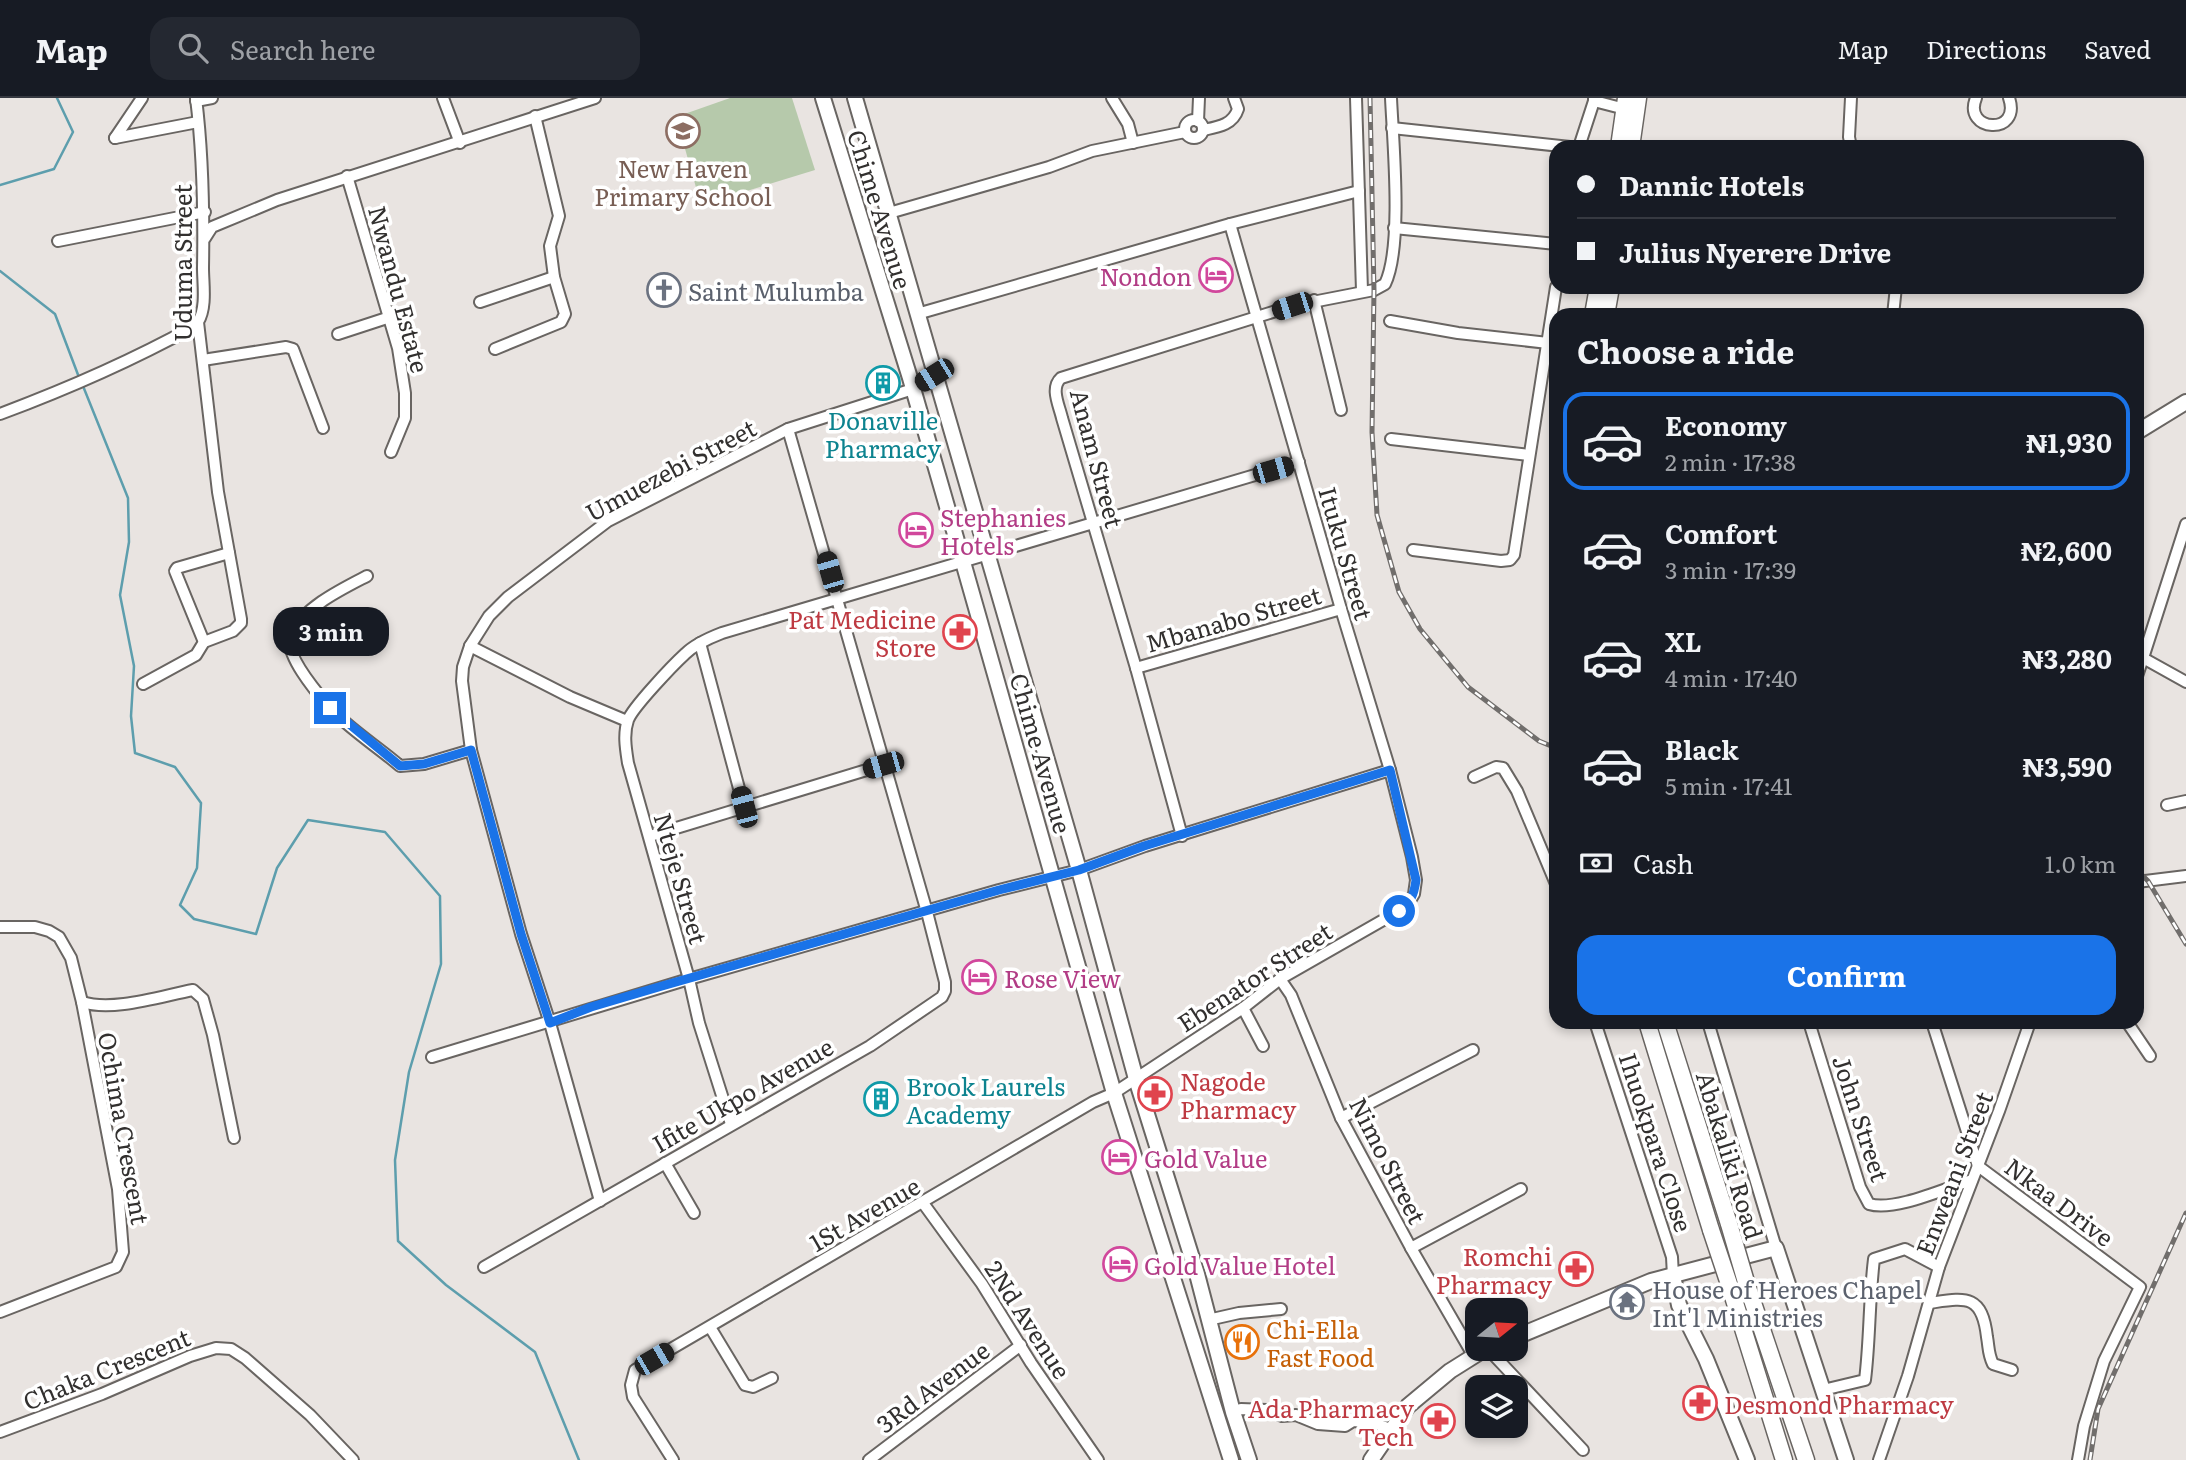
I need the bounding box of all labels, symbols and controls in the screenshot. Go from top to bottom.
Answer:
search box [150,17,640,80]
text: Map [35,24,108,73]
icon: search [174,29,212,67]
text: Search here [230,29,376,68]
text: Map [1837,31,1888,66]
text: Directions [1926,31,2046,66]
text: Saved [2084,31,2151,66]
school or university icon: New Haven Primary School [664,112,702,150]
street label: Chime Avenue [840,125,922,293]
place label: New Haven Primary School [594,150,772,213]
text: Dannic Hotels [1619,165,1804,204]
street label: Uduma Street [164,184,199,342]
street label: Nwandu Estate [361,202,439,376]
text: Julius Nyerere Drive [1619,232,1891,271]
hotel icon: Nondon [1197,256,1235,294]
place label: Nondon [1099,258,1192,293]
church icon: Saint Mulumba [645,271,683,309]
place label: Saint Mulumba [688,273,864,308]
car [1269,290,1316,322]
text: Choose a ride [1577,326,1794,374]
car [911,355,958,395]
building icon: Donaville Pharmacy [864,364,902,402]
street label: Anam Street [1063,385,1133,532]
place label: Donaville Pharmacy [825,402,941,465]
text: Economy [1665,405,1787,444]
street label: Umuezebi Street [579,409,762,529]
icon: car [1581,410,1644,473]
text: ₦1,930 [2026,422,2112,461]
text: 2 min · 17:38 [1665,444,1796,478]
car [1250,454,1297,486]
street label: Ituku Street [1311,482,1383,624]
place label: Stephanies Hotels [940,499,1066,562]
hotel icon: Stephanies Hotels [897,511,935,549]
text: Comfort [1665,513,1777,552]
icon: car [1581,518,1644,581]
text: ₦2,600 [2021,530,2112,569]
car [815,549,846,595]
text: 3 min · 17:39 [1665,552,1796,586]
street label: Mbanabo Street [1141,576,1325,660]
place label: Pat Medicine Store [788,601,936,664]
callout: 3 min [272,606,388,656]
pharmacy icon: Pat Medicine Store [941,613,979,651]
text: 3 min [299,614,363,648]
text: XL [1665,621,1702,660]
icon: car [1581,626,1644,689]
text: ₦3,280 [2022,638,2112,677]
text: 4 min · 17:40 [1665,660,1797,694]
street label: Chime Avenue [1002,669,1082,837]
route end [314,692,346,724]
text: Black [1665,729,1739,768]
icon: car [1581,734,1644,797]
text: ₦3,590 [2022,746,2112,785]
car [860,749,907,781]
text: 5 min · 17:41 [1665,768,1792,802]
car [729,784,760,830]
street label: Nteje Street [647,808,718,948]
text: Cash [1633,843,1694,882]
icon: cash [1577,844,1615,882]
text: 1.0 km [2045,846,2116,880]
route start [1383,895,1415,927]
street label: Ebenator Street [1170,913,1338,1039]
button: Confirm [1577,935,2116,1015]
hotel icon: Rose View [960,958,998,996]
place label: Rose View [1004,960,1121,995]
street label: Ifite Ukpo Avenue [645,1028,839,1160]
street label: Ochima Crescent [91,1029,159,1227]
street label: Ihuokpara Close [1612,1048,1702,1236]
street label: John Street [1825,1050,1899,1186]
place label: Nagode Pharmacy [1180,1063,1296,1126]
street label: Abakaliki Road [1689,1067,1773,1244]
place label: Brook Laurels Academy [906,1068,1065,1131]
pharmacy icon: Nagode Pharmacy [1136,1075,1174,1113]
building icon: Brook Laurels Academy [862,1080,900,1118]
street label: Enweani Street [1906,1086,2000,1260]
street label: Nimo Street [1342,1091,1436,1230]
hotel icon: Gold Value [1100,1138,1138,1176]
place label: Gold Value [1144,1140,1267,1175]
street label: Nkaa Drive [1998,1148,2122,1254]
street label: 1St Avenue [802,1167,926,1259]
place label: Romchi Pharmacy [1436,1238,1552,1301]
hotel icon: Gold Value Hotel [1101,1245,1139,1283]
place label: Gold Value Hotel [1144,1247,1335,1282]
pharmacy icon: Romchi Pharmacy [1557,1250,1595,1288]
street label: 2Nd Avenue [978,1253,1080,1385]
place label: House of Heroes Chapel Int'l Ministries [1652,1271,1922,1334]
temple icon: House of Heroes Chapel Int'l Ministries [1608,1283,1646,1321]
north arrow [1465,1298,1528,1362]
map controls [1465,1298,1528,1438]
place label: Chi-Ella Fast Food [1266,1311,1375,1374]
street label: Chaka Crescent [17,1318,195,1417]
restaurant icon: Chi-Ella Fast Food [1223,1323,1261,1361]
street label: 3Rd Avenue [868,1332,996,1440]
car [631,1339,678,1379]
button: layers [1465,1375,1528,1438]
pharmacy icon: Desmond Pharmacy [1681,1384,1719,1422]
place label: Desmond Pharmacy [1724,1386,1954,1421]
place label: Ada Pharmacy Tech [1248,1390,1414,1453]
pharmacy icon: Ada Pharmacy Tech [1419,1402,1457,1440]

